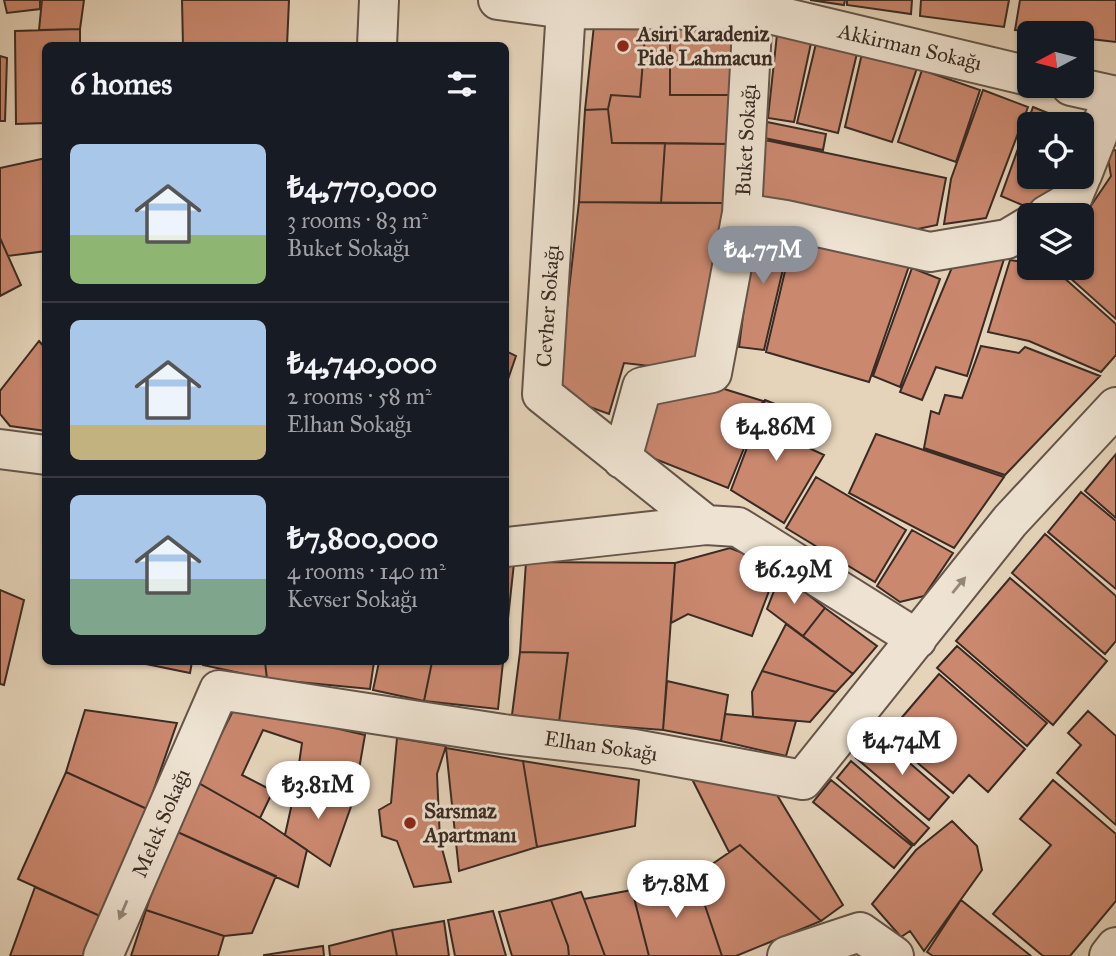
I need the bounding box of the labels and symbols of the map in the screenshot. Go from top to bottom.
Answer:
street label: Akkirman Sokağı [835,18,985,76]
place label: Asiri Karadeniz Pide Lahmacun [635,21,773,71]
north arrow [1017,21,1094,98]
marker: Asiri Karadeniz Pide Lahmacun [615,38,631,54]
street label: Buket Sokağı [730,83,762,197]
pin: ₺4.77M [706,226,820,286]
street label: Cevher Sokağı [531,244,565,368]
pin: ₺4.86M [719,404,833,463]
pin: ₺6.29M [737,546,851,606]
one-way arrow [952,577,967,595]
pin: ₺4.74M [845,718,959,777]
street label: Elhan Sokağı [543,725,659,767]
pin: ₺3.81M [261,762,375,821]
street label: Melek Sokağı [126,764,196,881]
place label: Sarsmaz Apartmanı [422,798,517,848]
marker: Sarsmaz Apartmanı [402,815,418,831]
pin: ₺7.8M [627,860,725,920]
one-way arrow [117,900,128,921]

